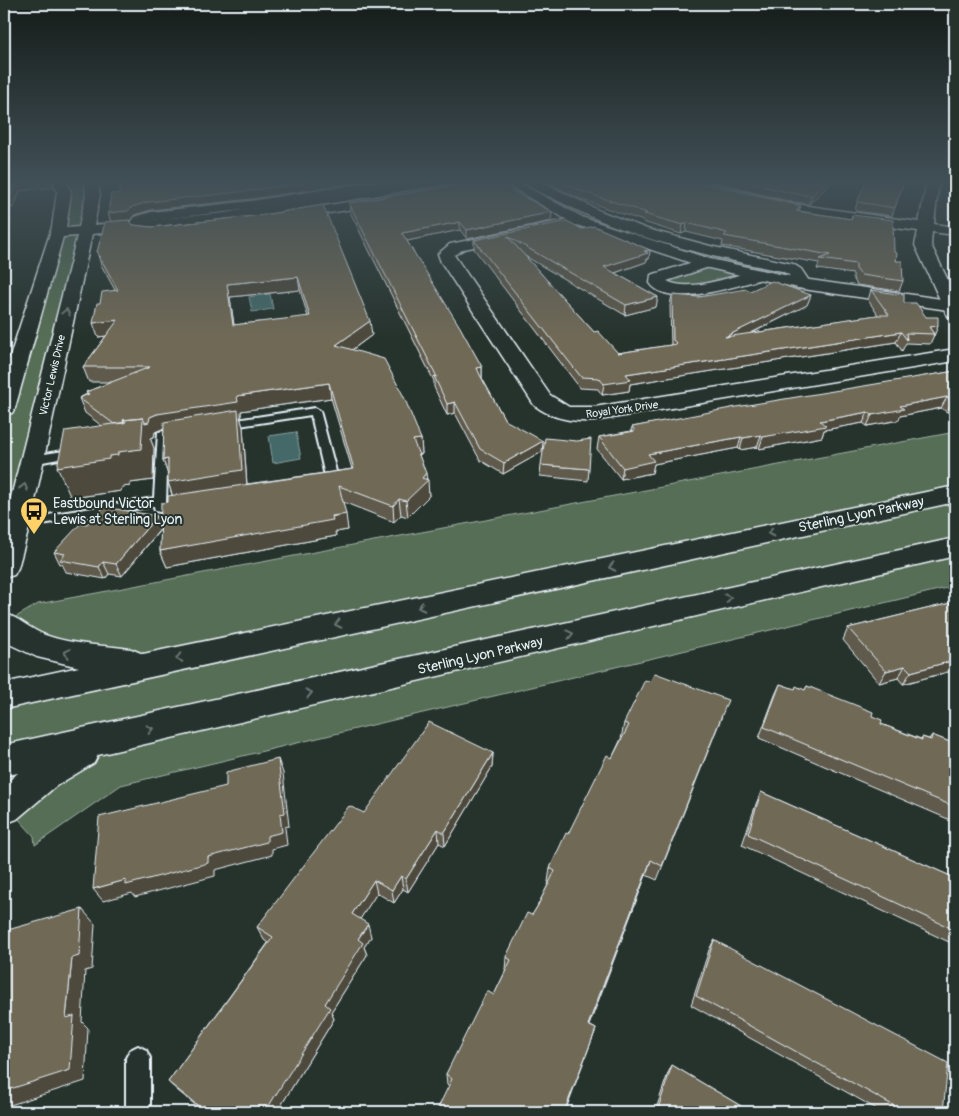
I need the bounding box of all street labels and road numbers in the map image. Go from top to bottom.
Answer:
street label: Victor Lewis Drive [37,333,68,417]
street label: Royal York Drive [585,398,660,421]
street label: Sterling Lyon Parkway [797,493,926,536]
street label: Sterling Lyon Parkway [416,633,544,678]

